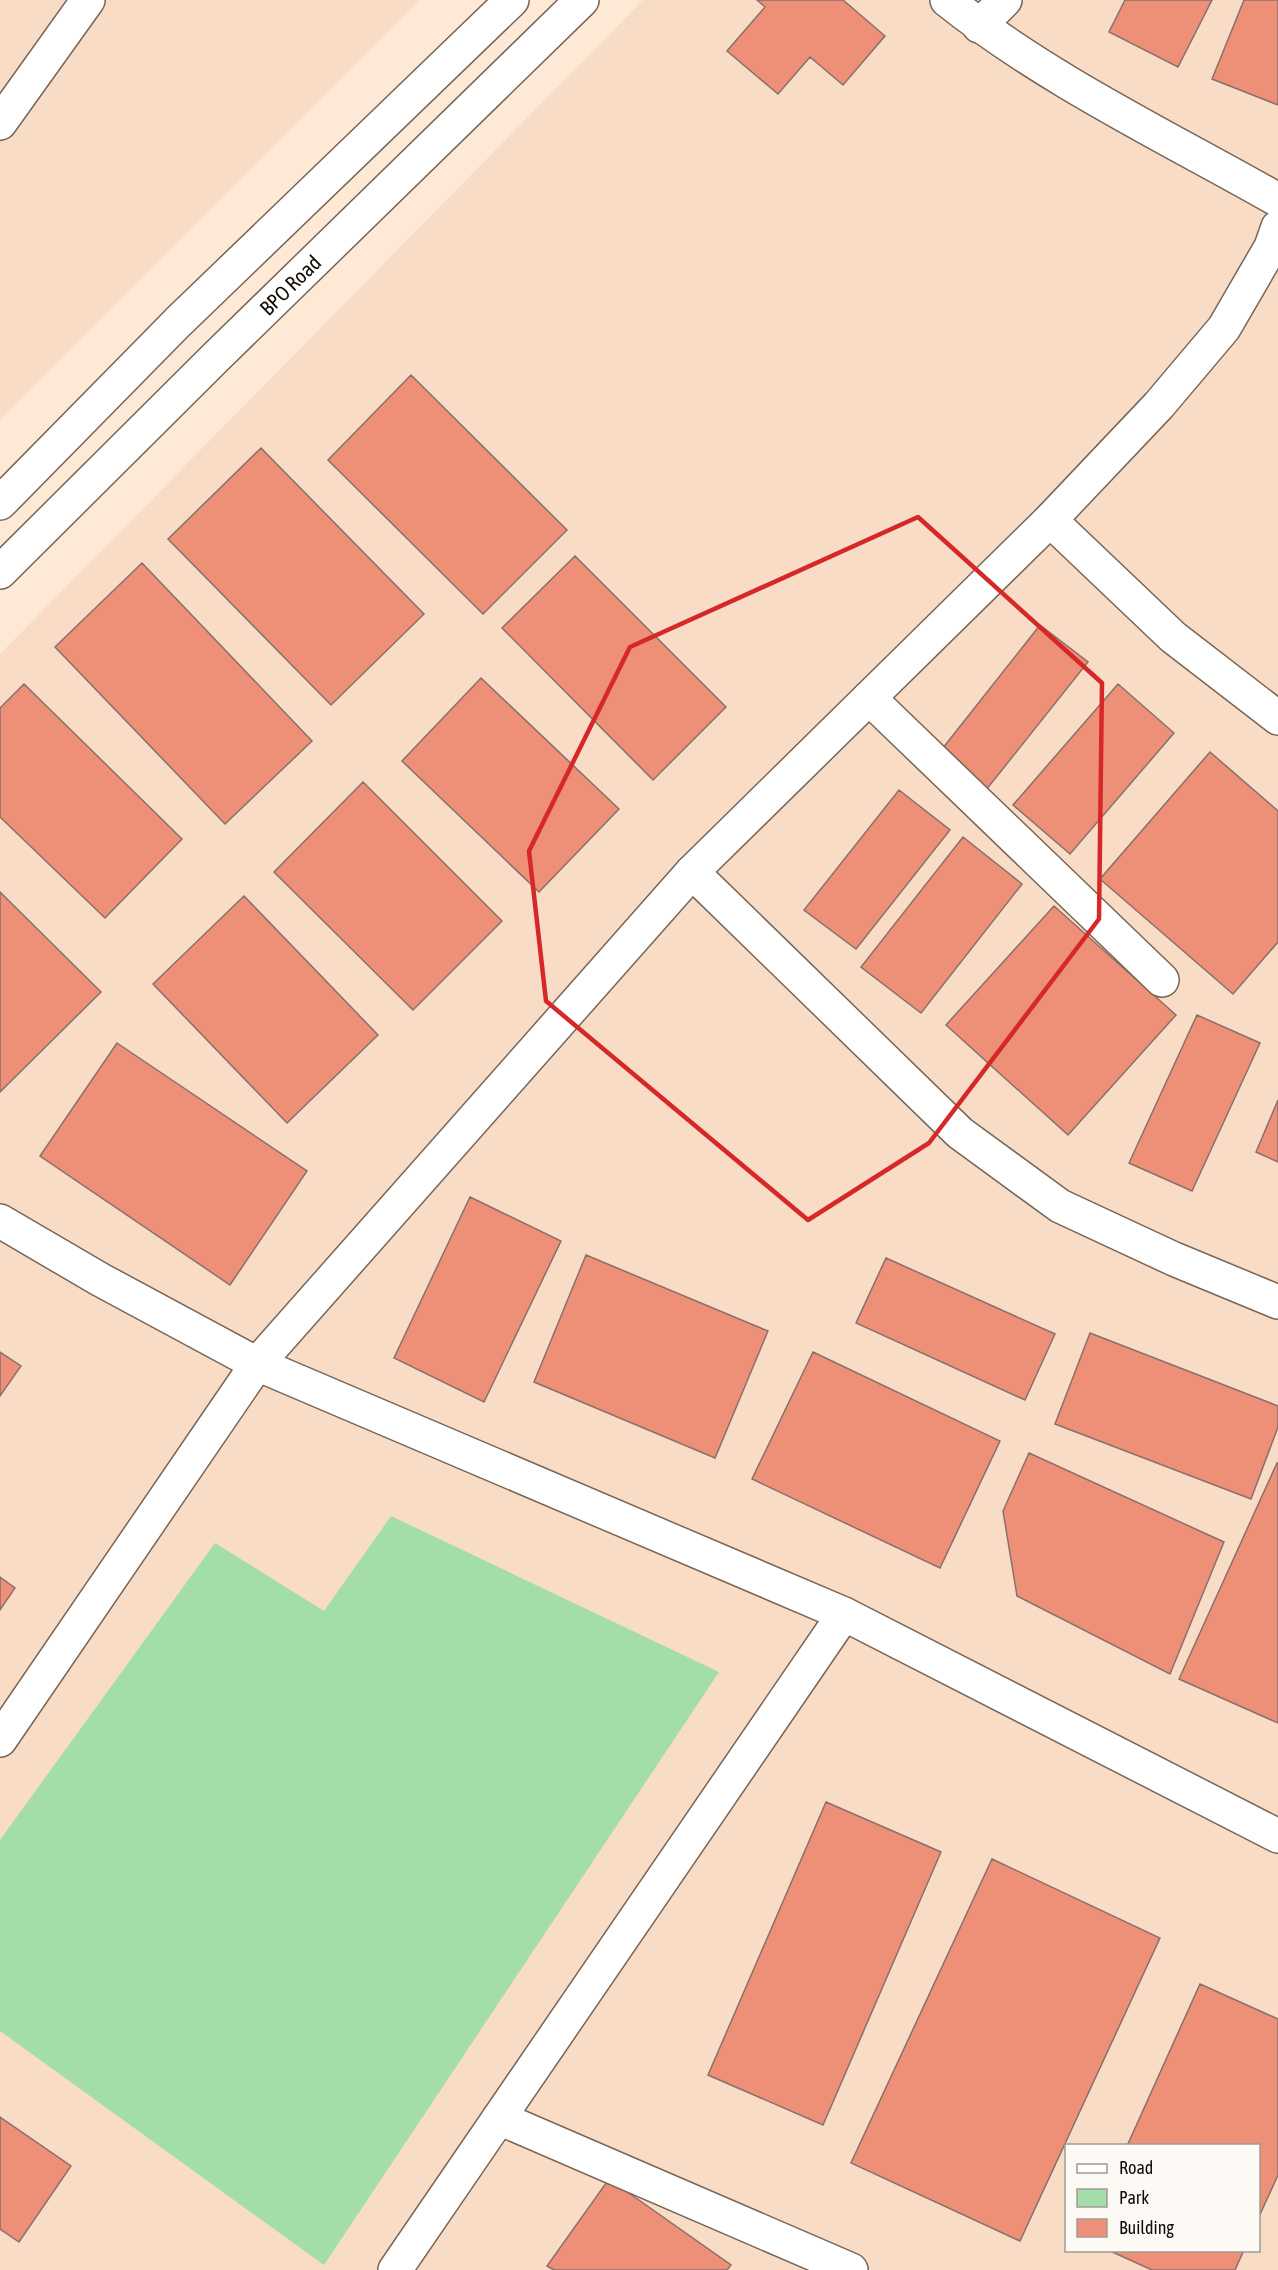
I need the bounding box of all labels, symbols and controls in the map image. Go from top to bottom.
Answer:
street label: BPO Road [254,250,325,320]
legend [1065,2144,1260,2252]
text: Road [1119,2157,1153,2178]
text: Park [1119,2187,1149,2208]
text: Building [1119,2217,1174,2238]

